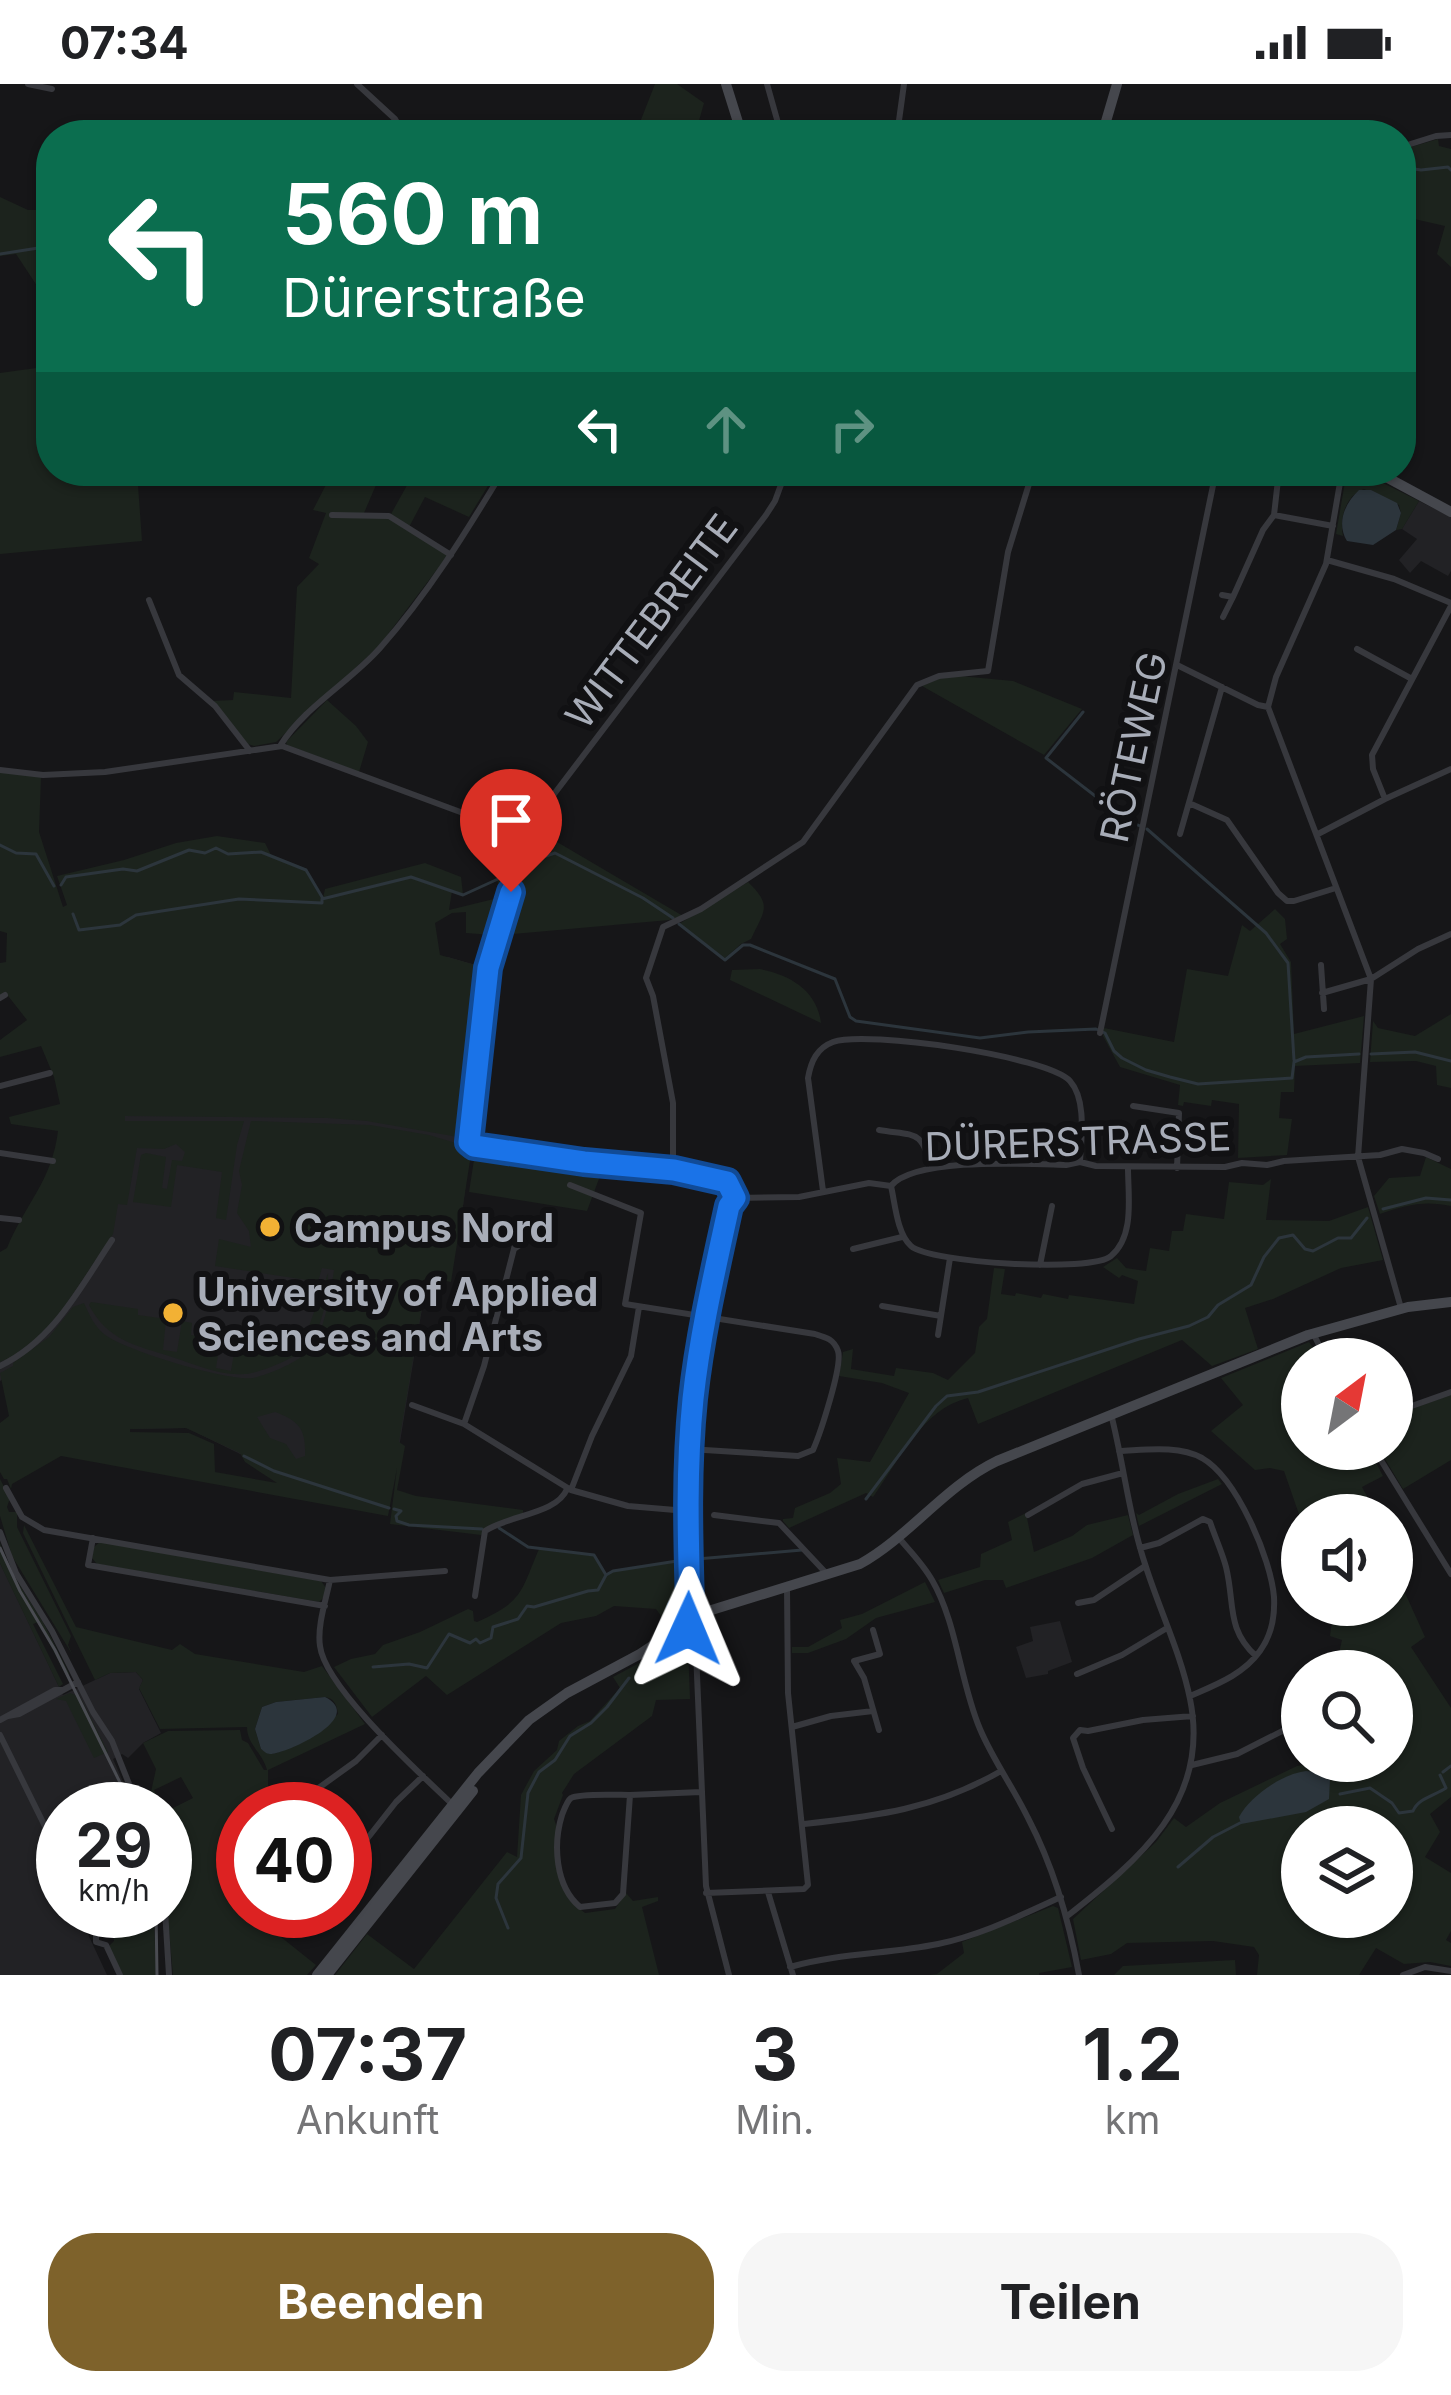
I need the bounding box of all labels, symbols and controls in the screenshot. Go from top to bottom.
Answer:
text: 07:34 [60,15,189,70]
text: 560 m [282,163,543,264]
icon: left [84,168,240,324]
text: Dürerstraße [282,265,586,330]
icon: left [567,396,633,462]
icon: ahead [693,396,759,462]
icon: right [819,396,885,462]
street label: WITTEBREITE [555,505,747,737]
street label: RÖTEWEG [1090,648,1176,846]
pin [460,769,562,892]
icon: arrive [478,787,544,853]
street label: DÜRERSTRASSE [924,1112,1232,1170]
place label: Campus Nord [294,1204,554,1251]
marker: Campus Nord [257,1214,283,1240]
place label: University of Applied Sciences and Arts [197,1268,598,1360]
marker: University of Applied Sciences and Arts [160,1300,186,1326]
north arrow [1281,1338,1413,1470]
map controls [1281,1338,1413,1938]
button: sound [1281,1494,1413,1626]
position arrow [625,1566,751,1692]
button: search [1281,1650,1413,1782]
speed limit sign: 40 [216,1782,372,1938]
button: layers [1281,1806,1413,1938]
text: 29 [76,1809,152,1881]
text: km/h [78,1872,150,1908]
text: 07:37 [268,2010,467,2097]
text: 3 [752,2010,798,2097]
text: 1.2 [1082,2010,1183,2097]
text: Ankunft [296,2096,439,2143]
text: Min. [735,2096,814,2143]
text: km [1105,2096,1160,2143]
button: Beenden [48,2233,714,2371]
button: Teilen [738,2233,1403,2371]

